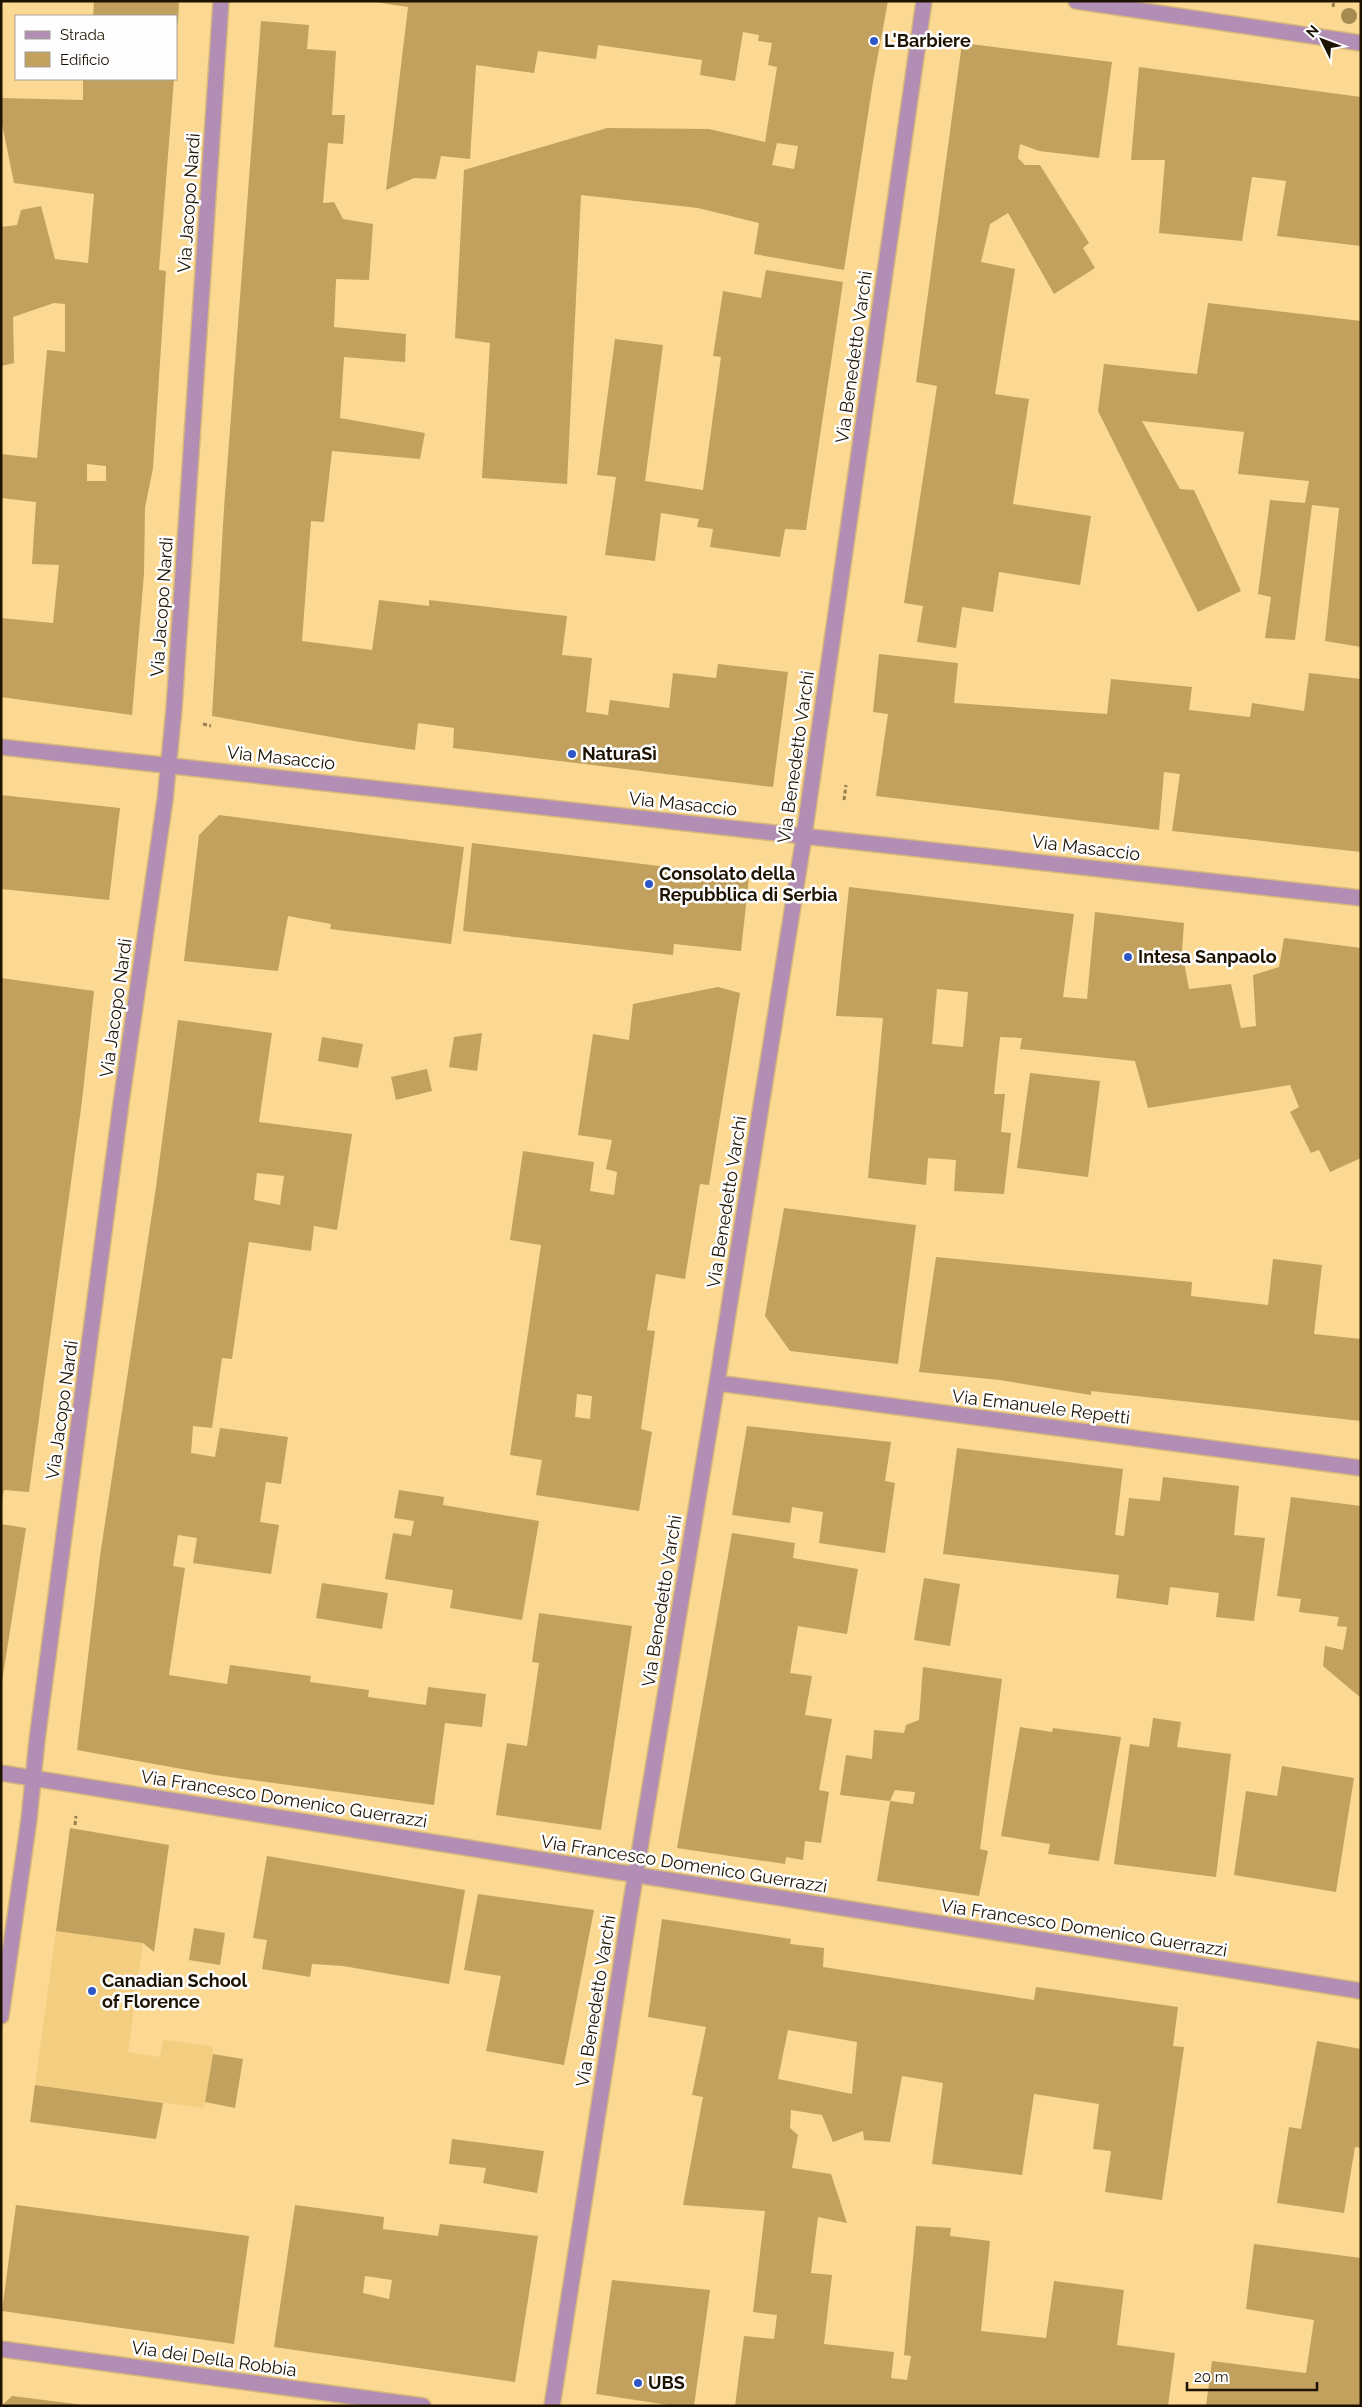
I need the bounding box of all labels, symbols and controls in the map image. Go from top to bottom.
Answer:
legend [15,15,178,80]
north arrow [1297,15,1347,65]
text: N [1303,22,1322,41]
text: Strada [60,26,105,44]
place label: L'Barbiere [884,30,971,51]
marker: L'Barbiere [868,35,880,47]
text: Edificio [60,51,110,69]
street label: Via Jacopo Nardi [173,132,204,274]
street label: Via Benedetto Varchi [831,269,876,444]
street label: Via Jacopo Nardi [146,536,177,678]
street label: Via Benedetto Varchi [773,669,818,844]
street label: Via Masaccio [226,741,337,774]
place label: NaturaSì [582,743,657,764]
marker: NaturaSì [566,748,578,760]
street label: Via Masaccio [628,787,739,820]
street label: Via Masaccio [1031,830,1142,865]
place label: Consolato della Repubblica di Serbia [659,863,838,905]
marker: Consolato della Repubblica di Serbia [643,878,655,890]
street label: Via Jacopo Nardi [95,937,136,1079]
place label: Intesa Sanpaolo [1138,946,1277,967]
marker: Intesa Sanpaolo [1122,951,1134,963]
street label: Via Benedetto Varchi [703,1114,750,1289]
street label: Via Jacopo Nardi [41,1339,82,1481]
street label: Via Emanuele Repetti [951,1385,1131,1428]
street label: Via Benedetto Varchi [638,1513,685,1688]
street label: Via Francesco Domenico Guerrazzi [139,1765,429,1832]
street label: Via Francesco Domenico Guerrazzi [539,1830,829,1897]
street label: Via Francesco Domenico Guerrazzi [939,1894,1229,1961]
street label: Via Benedetto Varchi [572,1913,619,2088]
place label: Canadian School of Florence [102,1970,247,2012]
marker: Canadian School of Florence [86,1985,98,1997]
street label: Via dei Della Robbia [130,2337,298,2380]
scale bar [1187,2360,1317,2392]
text: 20 m [1194,2368,1229,2386]
place label: UBS [648,2372,685,2393]
marker: UBS [632,2377,644,2389]

